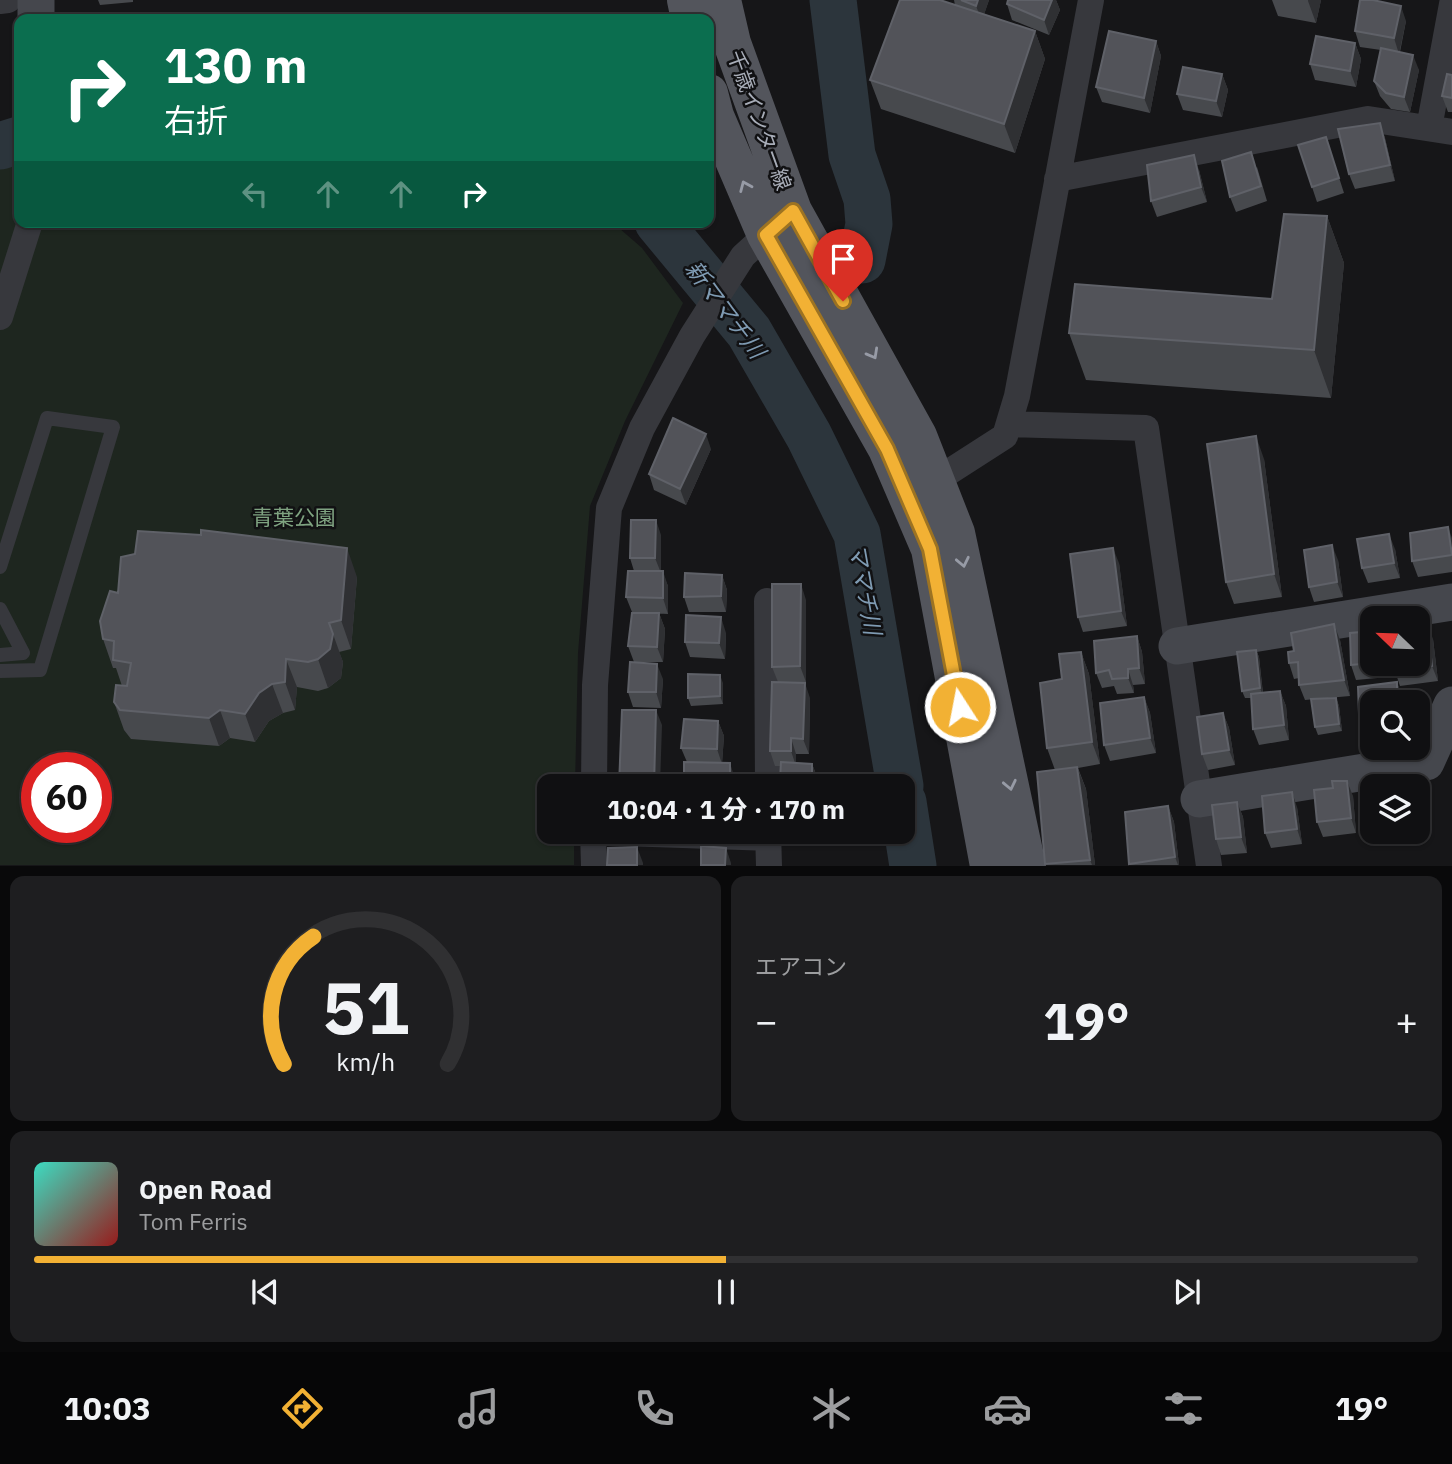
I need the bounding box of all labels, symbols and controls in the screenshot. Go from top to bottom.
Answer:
text: 130 m [164,33,308,96]
icon: right [49,42,140,133]
street label: 千歳インター線 [722,46,798,194]
text: 右折 [164,99,228,141]
icon: left [236,175,274,213]
icon: ahead [309,175,347,213]
icon: ahead [382,175,420,213]
icon: right [455,175,493,213]
one-way arrow [739,181,753,193]
pin [813,229,873,301]
icon: arrive [824,240,862,278]
water label: 新ママチ川 [679,254,774,366]
one-way arrow [865,347,878,359]
park label: 青葉公園 [252,503,336,531]
water label: ママチ川 [843,541,889,640]
one-way arrow [954,556,969,568]
north arrow [1360,606,1430,676]
map controls [1360,606,1430,844]
position arrow [923,670,997,744]
button: search [1360,690,1430,760]
speed limit sign: 60 [21,752,112,843]
button: layers [1360,774,1430,844]
one-way arrow [1001,779,1016,791]
text: 10:04 · 1 分 · 170 m [607,792,845,826]
text: エアコン [755,951,847,981]
text: 51 [322,960,409,1055]
text: 19° [1043,987,1130,1054]
text: − [755,996,778,1045]
text: + [1395,996,1418,1045]
text: km/h [336,1045,395,1078]
text: Open Road [139,1172,272,1206]
text: Tom Ferris [139,1206,248,1236]
icon: previous [246,1273,284,1311]
icon: pause [707,1273,745,1311]
icon: next [1168,1273,1206,1311]
icon: directions [278,1384,327,1433]
icon: music [454,1384,503,1433]
icon: phone [630,1384,679,1433]
icon: climate [807,1384,856,1433]
icon: car [983,1384,1032,1433]
icon: filters [1159,1384,1208,1433]
text: 10:03 [64,1387,151,1429]
text: 19° [1335,1387,1388,1429]

